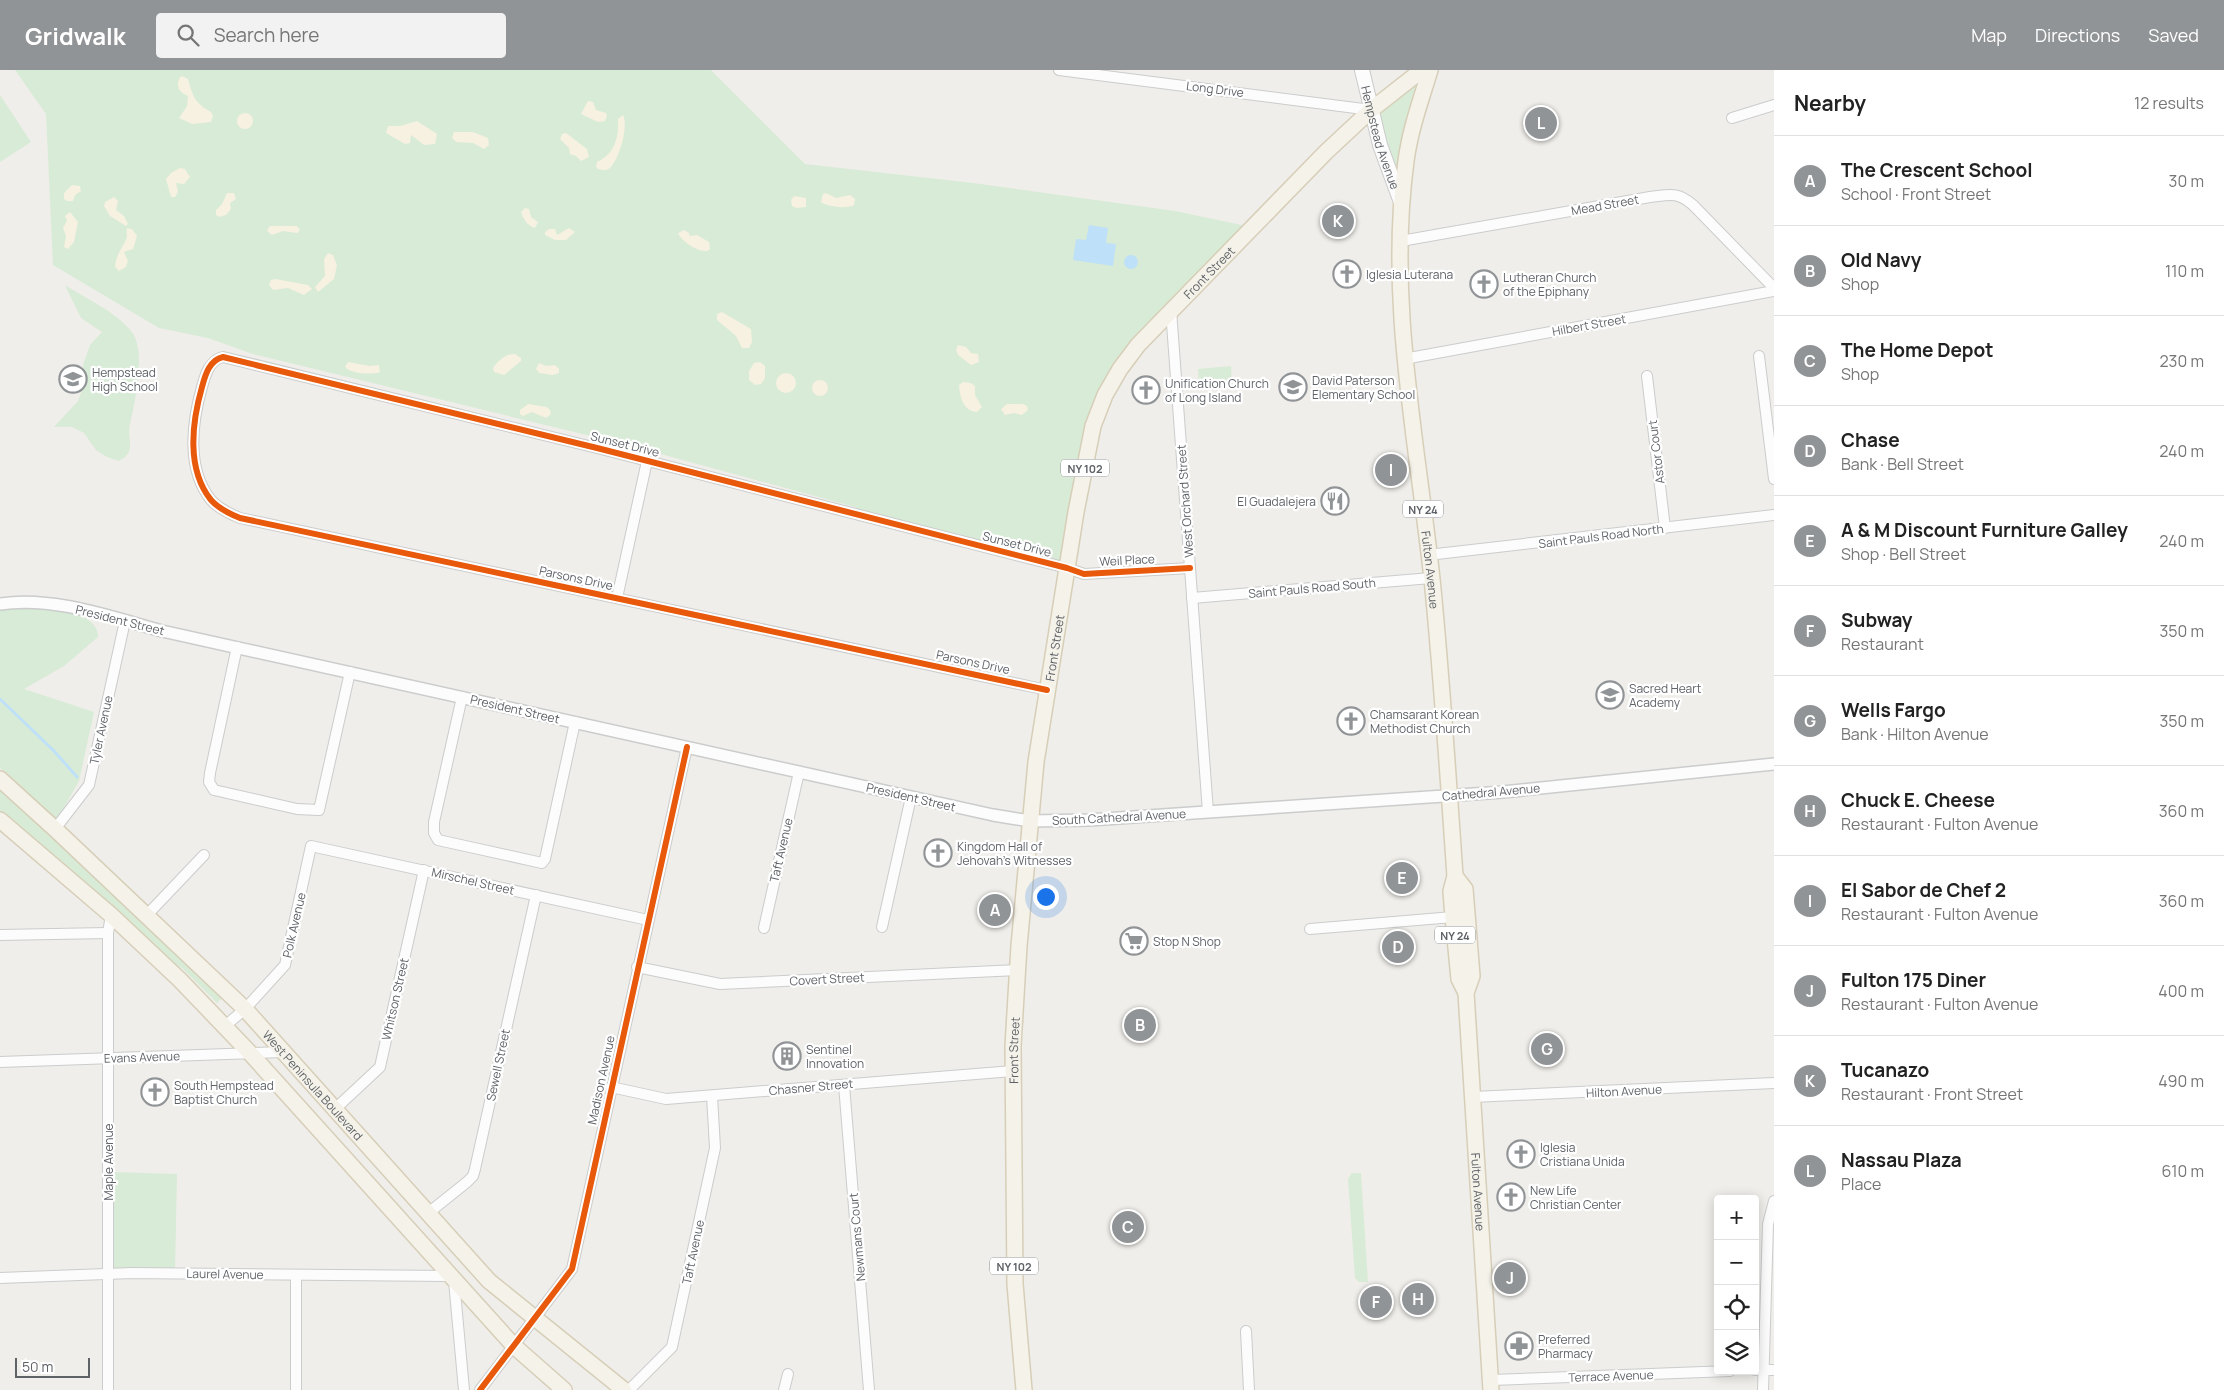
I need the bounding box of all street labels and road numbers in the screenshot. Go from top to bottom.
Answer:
street label: Long Drive [1185,77,1245,101]
street label: Hempstead Avenue [1358,84,1404,192]
street label: Mead Street [1570,191,1640,219]
street label: Front Street [1179,242,1238,302]
street label: Hilbert Street [1551,310,1627,340]
street label: Astor Court [1644,419,1668,485]
street label: Sunset Drive [589,427,661,461]
street label: West Orchard Street [1173,444,1197,558]
road number: NY 102 [1061,459,1109,476]
road number: NY 24 [1403,500,1443,518]
street label: Saint Pauls Road North [1537,520,1665,552]
street label: Sunset Drive [981,527,1053,561]
street label: Fulton Avenue [1418,530,1443,610]
street label: Weil Place [1099,550,1155,570]
street label: Parsons Drive [538,562,614,594]
street label: Saint Pauls Road South [1248,574,1376,602]
street label: President Street [74,601,166,639]
street label: Front Street [1041,613,1068,682]
street label: Parsons Drive [935,646,1011,678]
street label: President Street [469,690,561,728]
street label: Tyler Avenue [85,694,117,766]
street label: President Street [865,778,957,816]
street label: Cathedral Avenue [1441,779,1541,805]
street label: South Cathedral Avenue [1051,805,1187,829]
street label: Taft Avenue [765,816,797,884]
street label: Mirschel Street [430,863,516,899]
street label: Polk Avenue [278,891,310,959]
road number: NY 24 [1435,926,1475,944]
street label: Whitson Street [377,956,413,1042]
street label: Covert Street [789,969,865,989]
street label: Front Street [1004,1016,1023,1084]
street label: West Peninsula Boulevard [259,1026,367,1144]
street label: Sewell Street [482,1027,514,1103]
street label: Madison Avenue [583,1034,619,1126]
street label: Evans Avenue [104,1047,180,1067]
street label: Chasner Street [768,1075,854,1099]
street label: Hilton Avenue [1586,1081,1662,1101]
street label: Maple Avenue [100,1123,117,1201]
street label: Fulton Avenue [1468,1152,1489,1232]
street label: Newmans Court [845,1192,869,1282]
street label: Taft Avenue [678,1218,708,1286]
road number: NY 102 [990,1258,1038,1274]
street label: Laurel Avenue [186,1265,264,1283]
street label: Terrace Avenue [1568,1366,1654,1386]

